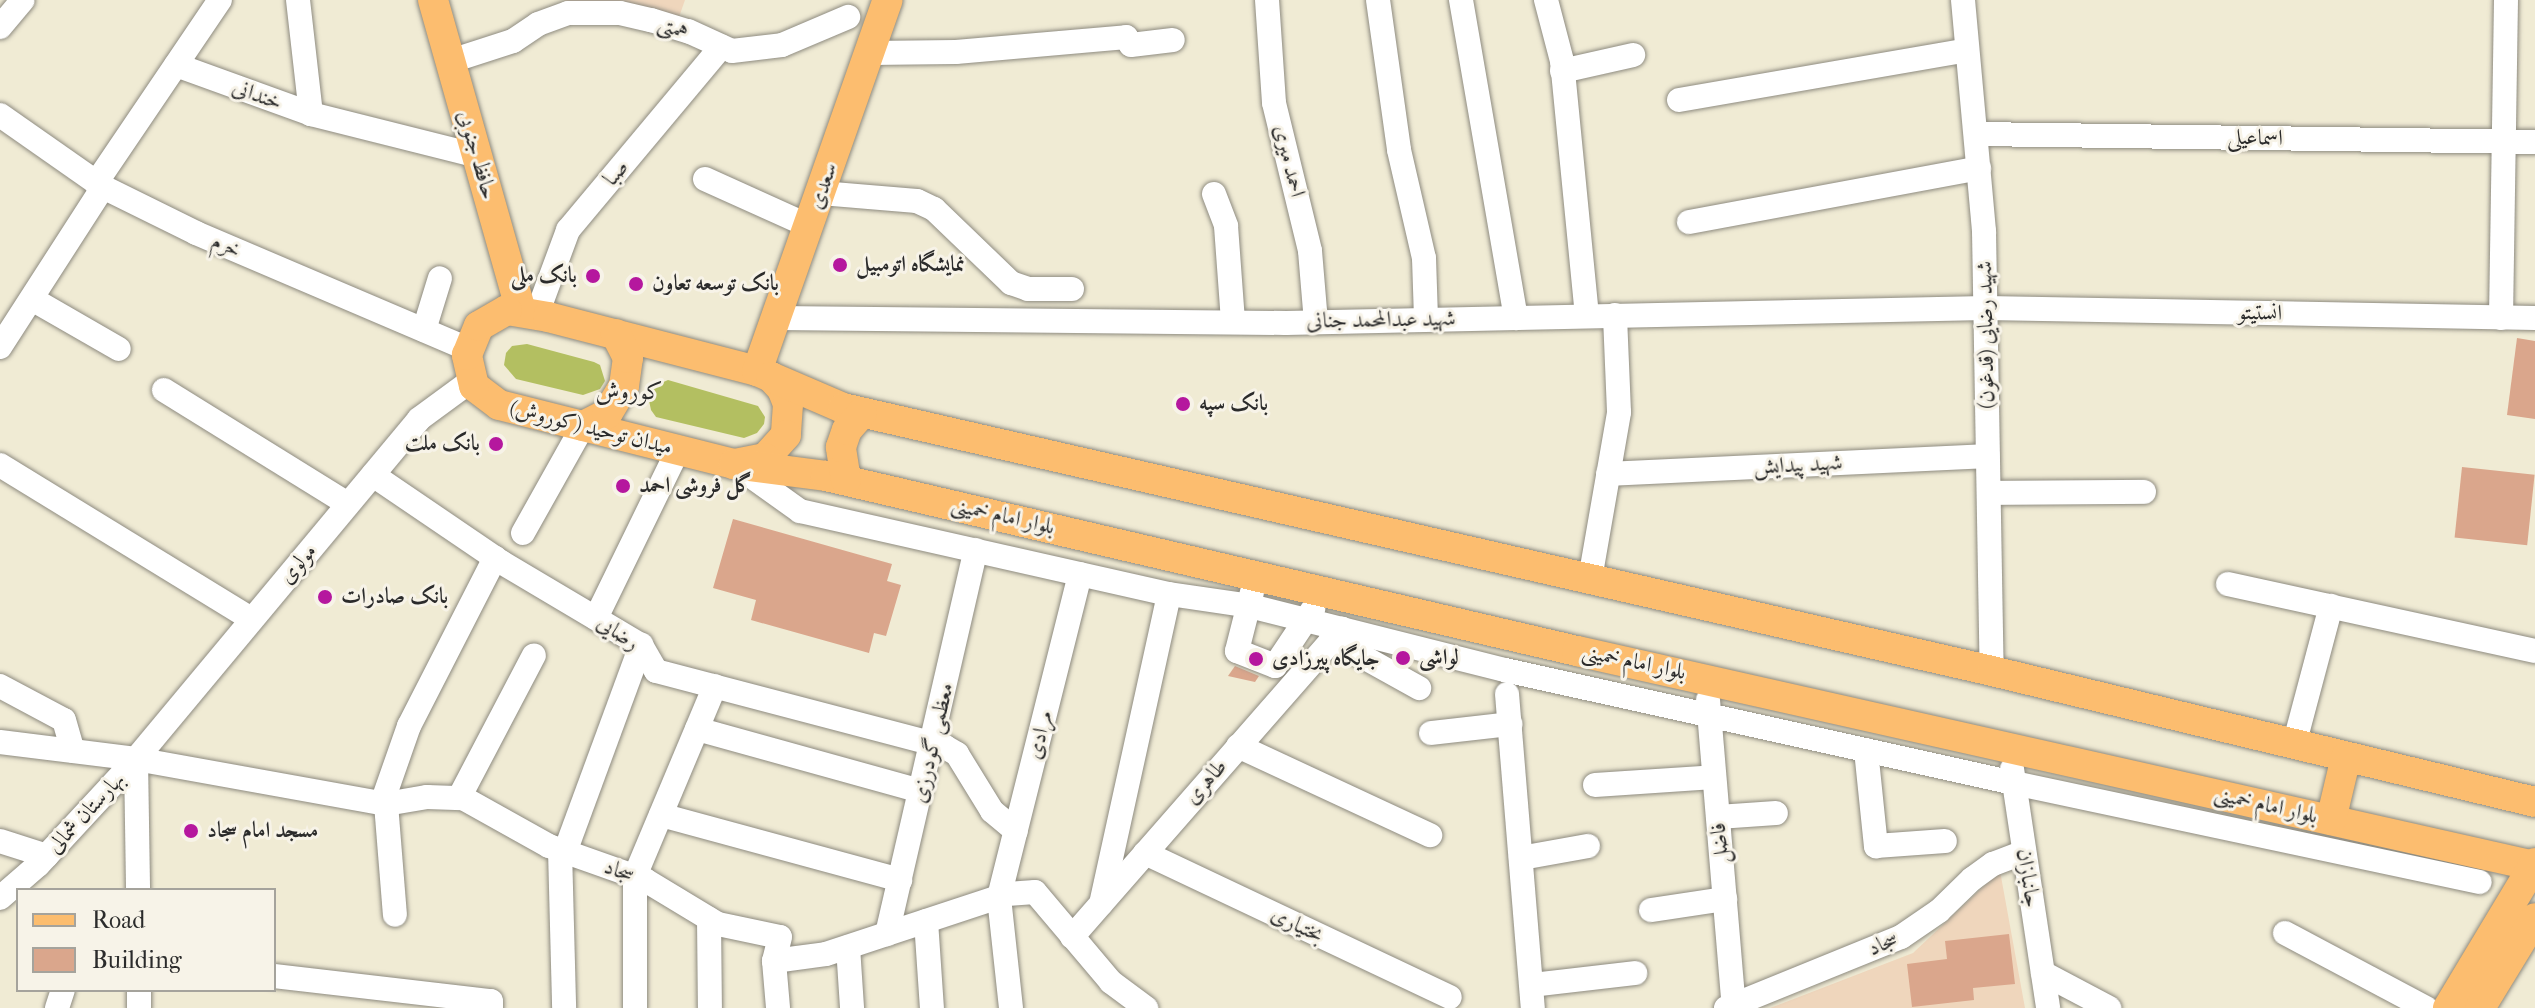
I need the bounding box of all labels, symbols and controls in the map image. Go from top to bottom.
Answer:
street label: همتی [654,11,692,45]
street label: خندانی [228,74,286,116]
street label: حافظ جنوبی [452,107,502,203]
street label: احمد میری [1267,122,1311,200]
street label: اسماعیلی [2227,124,2283,152]
street label: صبا [598,155,634,191]
street label: سعدی [803,159,843,213]
street label: خرم [207,228,245,264]
place label: نمایشگاه اتومبیل [856,252,965,278]
marker: نمایشگاه اتومبیل [831,256,849,274]
street label: (قدغون) شهید رضایی [1972,261,2000,409]
place label: بانک ملی [511,263,577,289]
marker: بانک ملی [584,267,602,285]
place label: بانک توسعه تعاون [652,271,779,297]
marker: بانک توسعه تعاون [627,275,645,293]
street label: انستیتو [2238,299,2282,327]
street label: شهید عبدالمحمد جنانی [1306,305,1456,335]
district label: کوروش [595,378,663,406]
place label: بانک سپه [1199,391,1268,417]
street label: میدان توحید (کوروش) [507,395,675,461]
marker: بانک سپه [1174,395,1192,413]
place label: بانک ملت [405,431,480,457]
marker: بانک ملت [487,435,505,453]
street label: شهید پیدایش [1753,449,1843,481]
place label: گل فروشی احمد [639,473,752,499]
marker: گل فروشی احمد [614,477,632,495]
street label: بلوار امام خمینی [949,491,1057,541]
street label: مولوی [274,539,322,589]
place label: بانک صادرات [341,584,448,610]
marker: بانک صادرات [316,588,334,606]
street label: رضایی [592,609,644,657]
street label: بلوار امام خمینی [1580,638,1688,686]
place label: لواشی [1419,645,1459,671]
place label: جایگاه پیرزادی [1272,646,1380,672]
marker: لواشی [1394,649,1412,667]
marker: جایگاه پیرزادی [1247,650,1265,668]
street label: معظمی گودرزی [906,680,960,806]
street label: مرادی [1021,708,1059,762]
street label: طاهری [1179,754,1233,810]
street label: بهارستان شمالی [42,767,130,859]
street label: بلوار امام خمینی [2212,780,2320,830]
place label: مسجد امام سجاد [207,818,318,844]
street label: فاضل [1705,821,1735,865]
marker: مسجد امام سجاد [182,822,200,840]
street label: جانبازان [2010,847,2046,909]
street label: سجاد [600,854,638,888]
legend [16,888,276,992]
street label: بختیاری [1266,901,1328,949]
text: Road [92,906,145,934]
street label: سجاد [1864,926,1902,962]
text: Building [92,946,182,974]

